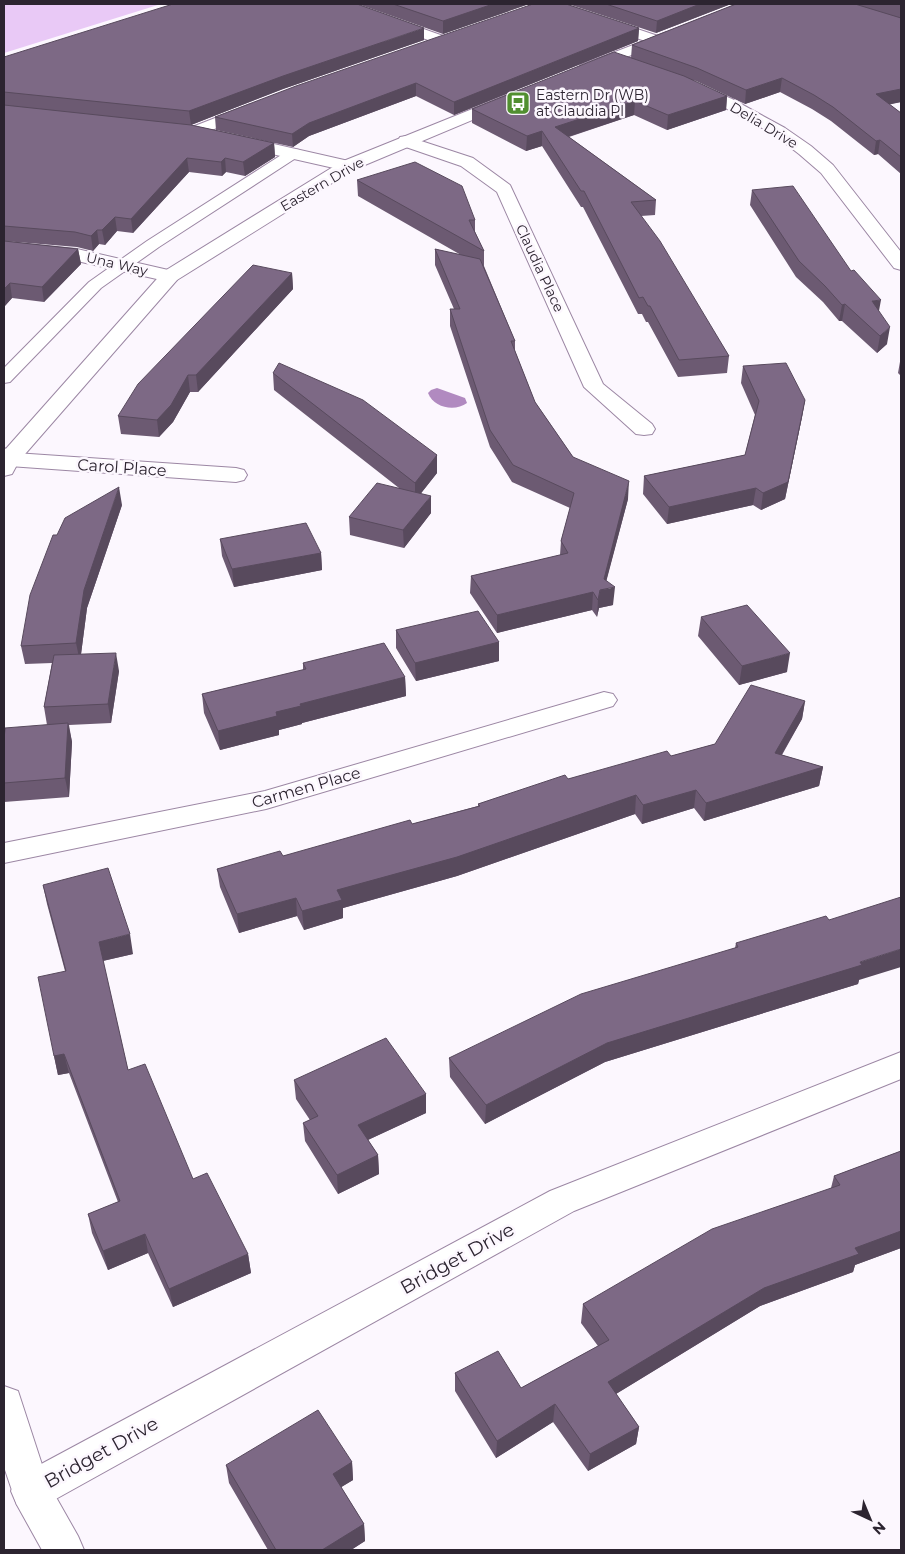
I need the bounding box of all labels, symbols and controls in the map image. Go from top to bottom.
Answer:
place label: Eastern Dr (WB) at Claudia Pl [536,86,649,120]
bus stop icon: Eastern Dr (WB) at Claudia Pl [505,90,531,116]
street label: Delia Drive [727,98,801,152]
street label: Eastern Drive [277,153,367,215]
street label: Claudia Place [512,221,568,315]
street label: Una Way [84,248,150,280]
street label: Carol Place [77,455,167,480]
street label: Carmen Place [250,763,363,812]
street label: Bridget Drive [396,1218,518,1299]
street label: Bridget Drive [40,1412,162,1493]
north arrow [845,1494,895,1544]
text: N [869,1518,889,1539]

